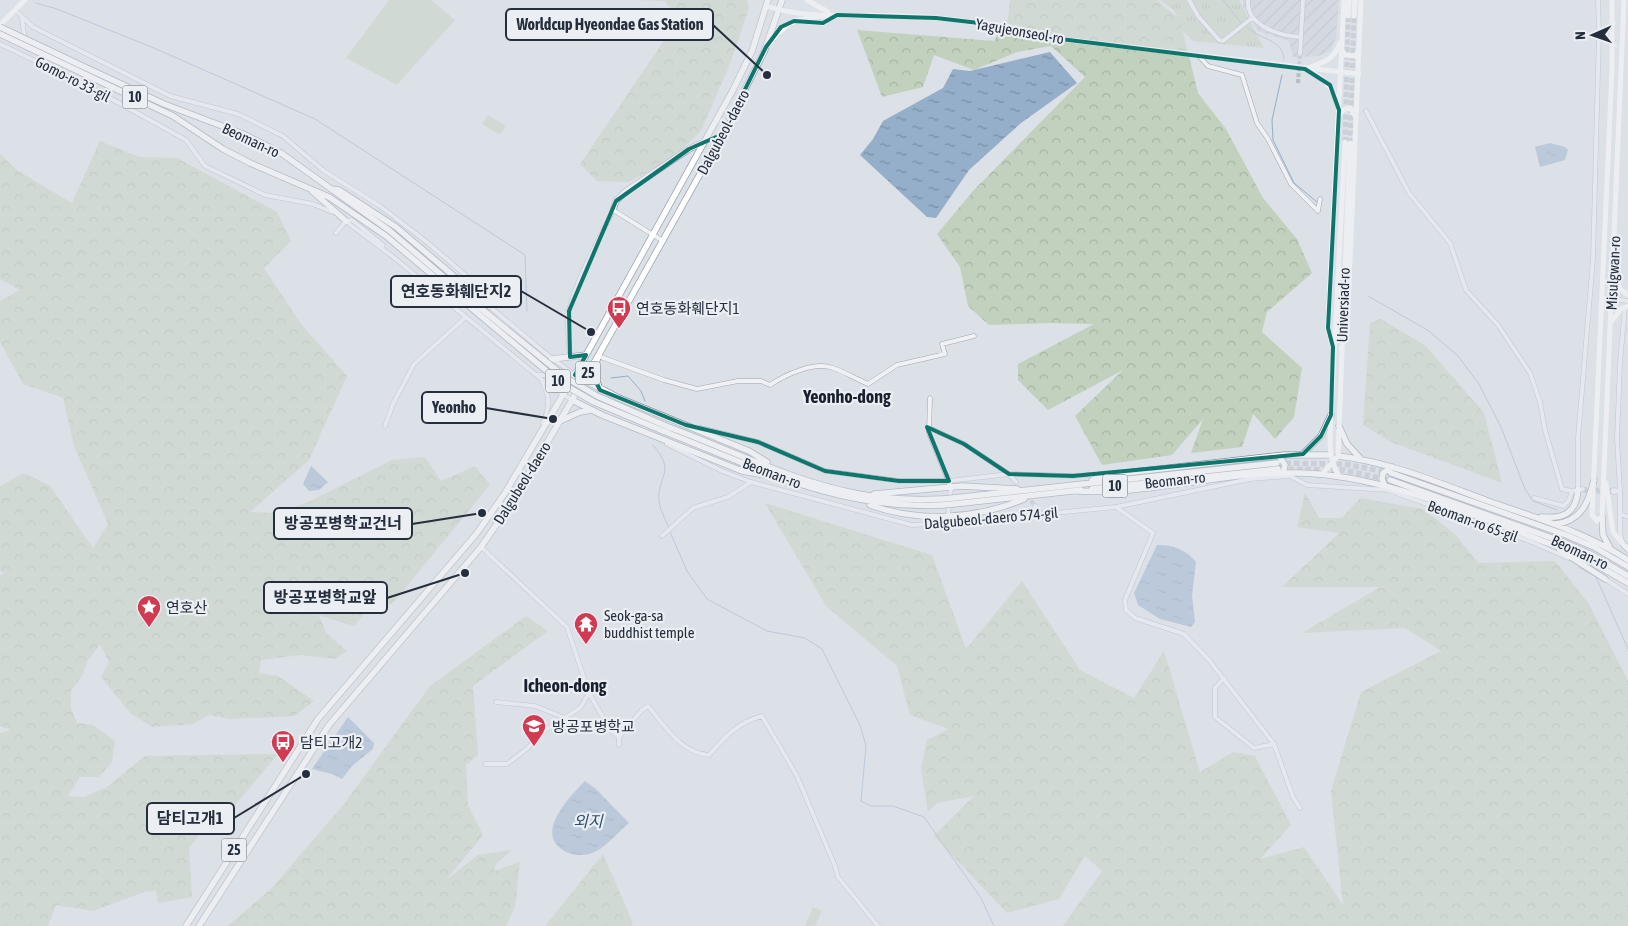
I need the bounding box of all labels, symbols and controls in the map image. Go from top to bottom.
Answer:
callout: Worldcup Hyeondae Gas Station [506,9,713,40]
north arrow [1568,10,1618,60]
text: Worldcup Hyeondae Gas Station [515,15,704,33]
street label: Yagujeonseol-ro [975,15,1065,47]
text: N [1572,31,1588,40]
street label: Gomo-ro 33-gil [33,53,113,105]
road number: 10 [122,85,148,108]
street label: Dalgubeol-daero [693,87,753,177]
street label: Beoman-ro [220,119,282,161]
street label: Misulgwan-ro [1603,235,1623,311]
street label: Universiad-ro [1333,267,1353,343]
callout: 연호동화훼단지2 [391,276,521,307]
text: 연호동화훼단지2 [401,282,511,300]
bus stop icon: 연호동화훼단지1 [606,295,632,329]
place label: 연호동화훼단지1 [636,300,740,317]
road number: 25 [576,362,600,384]
road number: 10 [546,370,570,392]
district label: Yeonho-dong [802,386,891,407]
callout: Yeonho [422,392,486,423]
text: Yeonho [431,398,476,416]
street label: Dalgubeol-daero [490,439,554,527]
street label: Beoman-ro [740,454,804,492]
street label: Beoman-ro [1144,468,1206,492]
road number: 10 [1102,474,1128,498]
street label: Beoman-ro 65-gil [1425,497,1521,545]
street label: Dalgubeol-daero 574-gil [923,504,1059,532]
callout: 방공포병학교건너 [274,508,412,539]
text: 방공포병학교건너 [284,514,402,532]
street label: Beoman-ro [1549,531,1611,573]
callout: 방공포병학교앞 [264,582,387,613]
text: 방공포병학교앞 [273,588,377,606]
place icon: 연호산 [136,594,162,628]
place label: 연호산 [166,599,208,616]
place label: Seok-ga-sa buddhist temple [604,607,695,641]
temple icon: Seok-ga-sa buddhist temple [573,611,599,645]
district label: Icheon-dong [523,675,607,696]
school or university icon: 방공포병학교 [521,713,547,747]
place label: 방공포병학교 [552,718,635,735]
bus stop icon: 담티고개2 [270,729,296,763]
place label: 담티고개2 [300,734,362,751]
callout: 담티고개1 [147,803,234,834]
text: 담티고개1 [157,809,224,827]
water label: 외지 [573,812,604,830]
road number: 25 [222,838,246,862]

